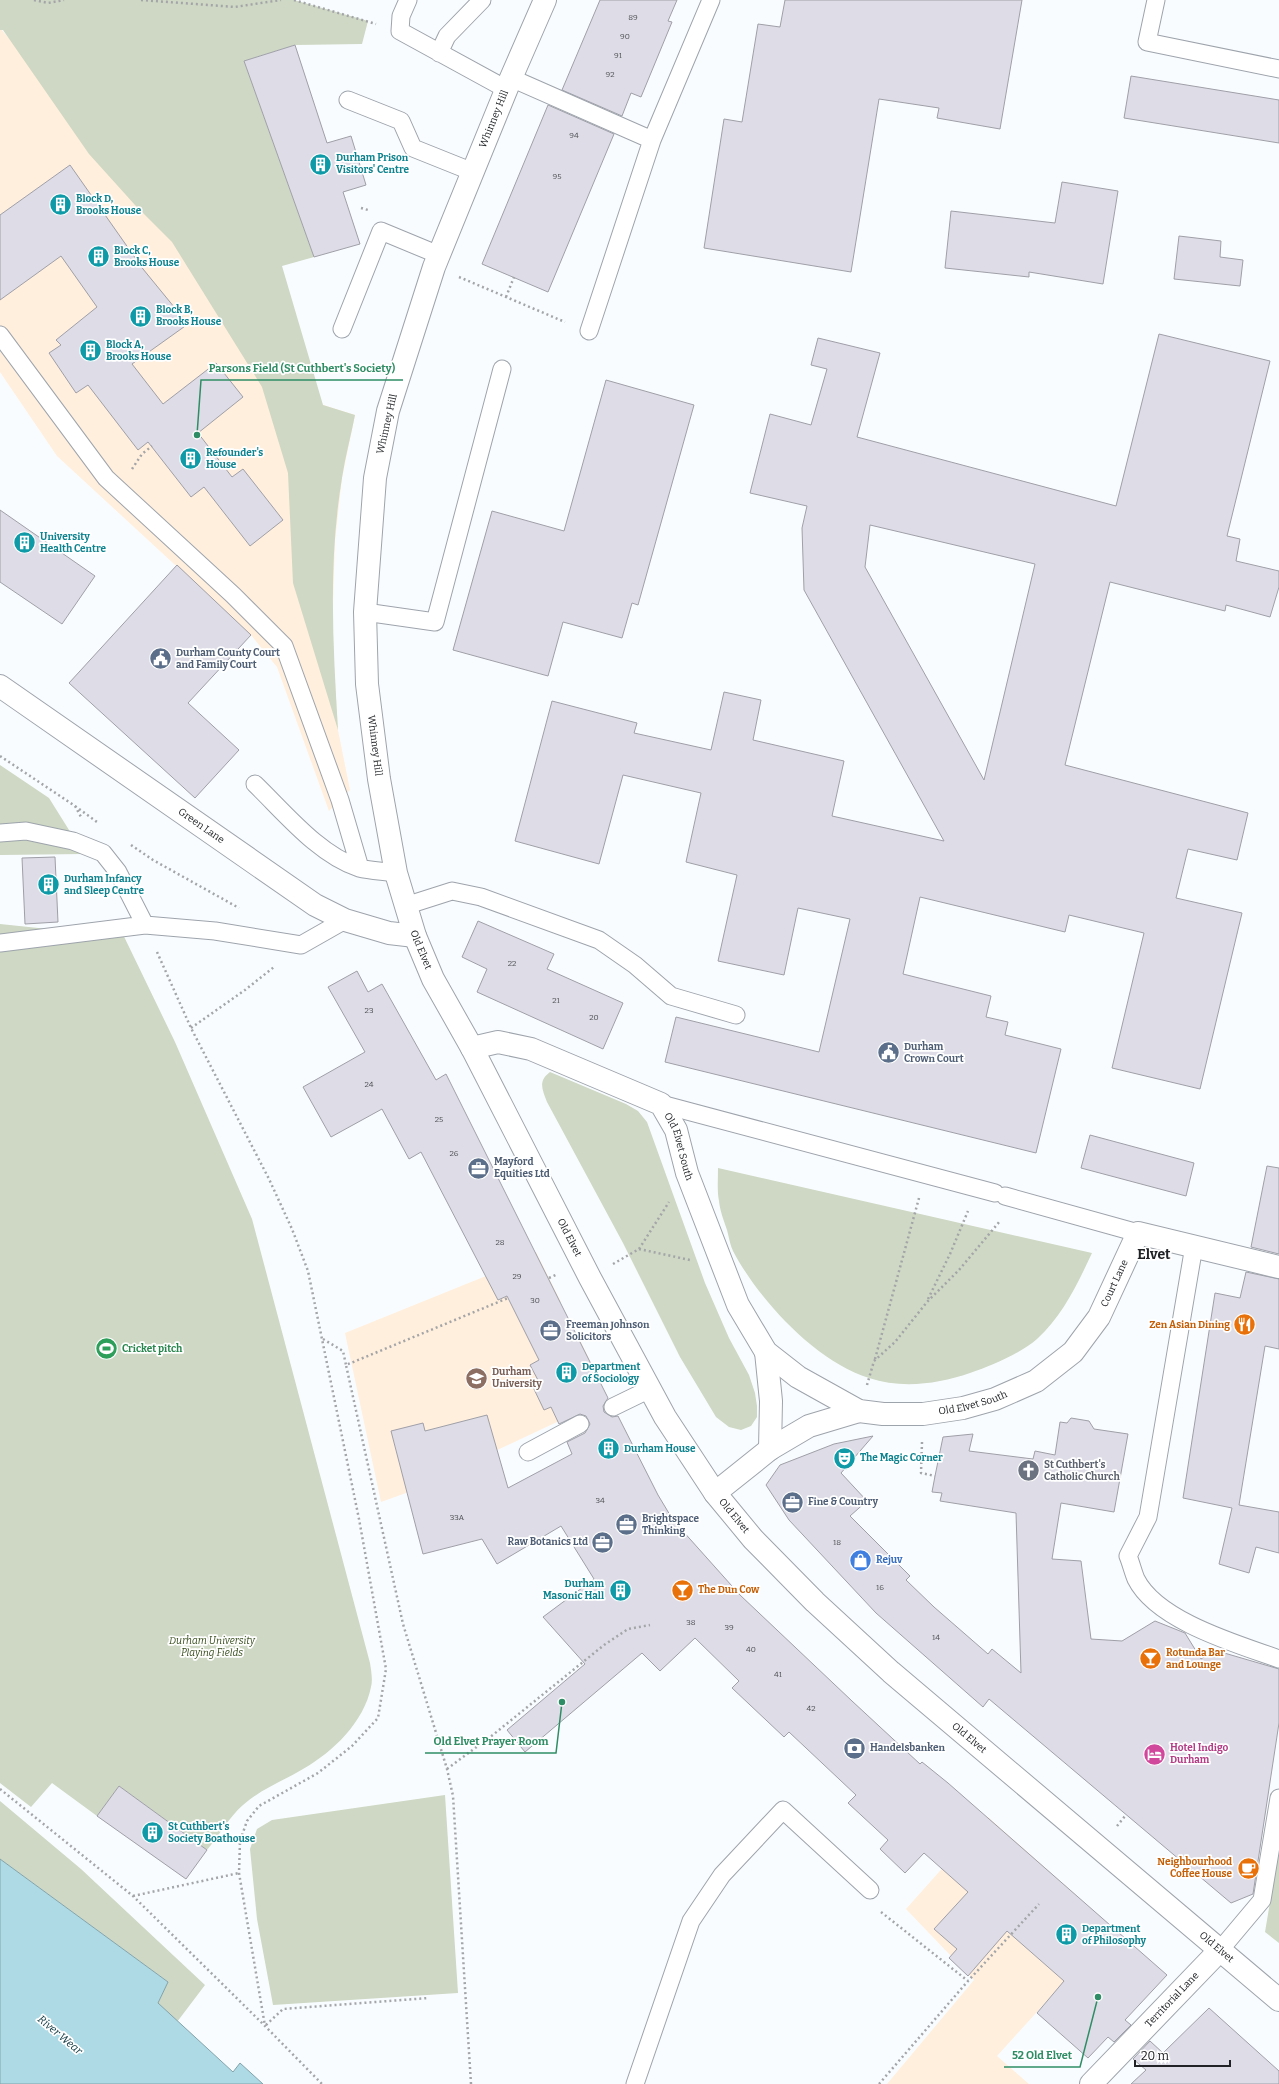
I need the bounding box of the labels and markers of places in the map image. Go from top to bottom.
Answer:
building icon: Durham Prison Visitors' Centre [307,151,333,177]
place label: Durham Prison Visitors' Centre [336,152,410,176]
building icon: Block D, Brooks House [47,192,73,218]
place label: Block D, Brooks House [76,193,142,217]
building icon: Block C, Brooks House [85,244,111,270]
place label: Block C, Brooks House [114,245,180,269]
building icon: Block B, Brooks House [128,303,154,329]
place label: Block B, Brooks House [156,304,222,328]
building icon: Block A, Brooks House [78,338,104,364]
place label: Block A, Brooks House [106,339,172,363]
callout: Parsons Field (St Cuthbert's Society) [201,357,403,380]
building icon: Refounder's House [177,446,203,472]
place label: Refounder's House [206,447,263,471]
building icon: University Health Centre [11,530,37,556]
place label: University Health Centre [40,531,107,555]
public building icon: Durham County Court and Family Court [147,646,173,672]
place label: Durham County Court and Family Court [176,647,280,671]
building icon: Durham Infancy and Sleep Centre [35,872,61,898]
place label: Durham Infancy and Sleep Centre [64,873,144,897]
public building icon: Durham Crown Court [875,1040,901,1066]
place label: Durham Crown Court [904,1041,964,1065]
office icon: Mayford Equities Ltd [465,1155,491,1181]
place label: Mayford Equities Ltd [494,1156,550,1180]
restaurant icon: Zen Asian Dining [1232,1312,1258,1338]
office icon: Freeman Johnson Solicitors [537,1318,563,1344]
place label: Freeman Johnson Solicitors [566,1319,650,1343]
place label: Zen Asian Dining [1149,1319,1230,1331]
sports icon: Cricket pitch [94,1336,120,1362]
place label: Cricket pitch [122,1343,183,1355]
building icon: Department of Sociology [553,1360,579,1386]
place label: Department of Sociology [582,1361,640,1385]
school or university icon: Durham University [464,1365,490,1391]
place label: Durham University [492,1366,542,1390]
building icon: Durham House [595,1436,621,1462]
place label: Durham House [624,1443,696,1455]
theatre icon: The Magic Corner [832,1445,858,1471]
place label: The Magic Corner [860,1452,943,1464]
church icon: St Cuthbert's Catholic Church [1016,1458,1042,1484]
place label: St Cuthbert's Catholic Church [1044,1459,1120,1483]
office icon: Fine & Country [779,1489,805,1515]
place label: Fine & Country [808,1496,878,1508]
office icon: Brightspace Thinking [613,1512,639,1538]
place label: Brightspace Thinking [642,1513,700,1537]
office icon: Raw Botanics Ltd [590,1529,616,1555]
place label: Raw Botanics Ltd [508,1536,588,1548]
shop icon: Rejuv [848,1547,874,1573]
place label: Rejuv [876,1554,903,1566]
building icon: Durham Masonic Hall [607,1577,633,1603]
bar icon: The Dun Cow [669,1577,695,1603]
place label: Durham Masonic Hall [543,1578,604,1602]
place label: The Dun Cow [698,1584,760,1596]
bar icon: Rotunda Bar and Lounge [1137,1646,1163,1672]
place label: Rotunda Bar and Lounge [1166,1647,1225,1671]
callout: Old Elvet Prayer Room [425,1730,556,1753]
bank icon: Handelsbanken [841,1735,867,1761]
hotel icon: Hotel Indigo Durham [1142,1741,1168,1767]
place label: Handelsbanken [870,1742,945,1754]
place label: Hotel Indigo Durham [1170,1742,1229,1766]
building icon: St Cuthbert's Society Boathouse [139,1820,165,1846]
place label: St Cuthbert's Society Boathouse [168,1821,256,1845]
cafe icon: Neighbourhood Coffee House [1235,1855,1261,1881]
place label: Neighbourhood Coffee House [1157,1856,1233,1880]
building icon: Department of Philosophy [1053,1922,1079,1948]
place label: Department of Philosophy [1082,1923,1147,1947]
callout: 52 Old Elvet [1004,2044,1080,2067]

